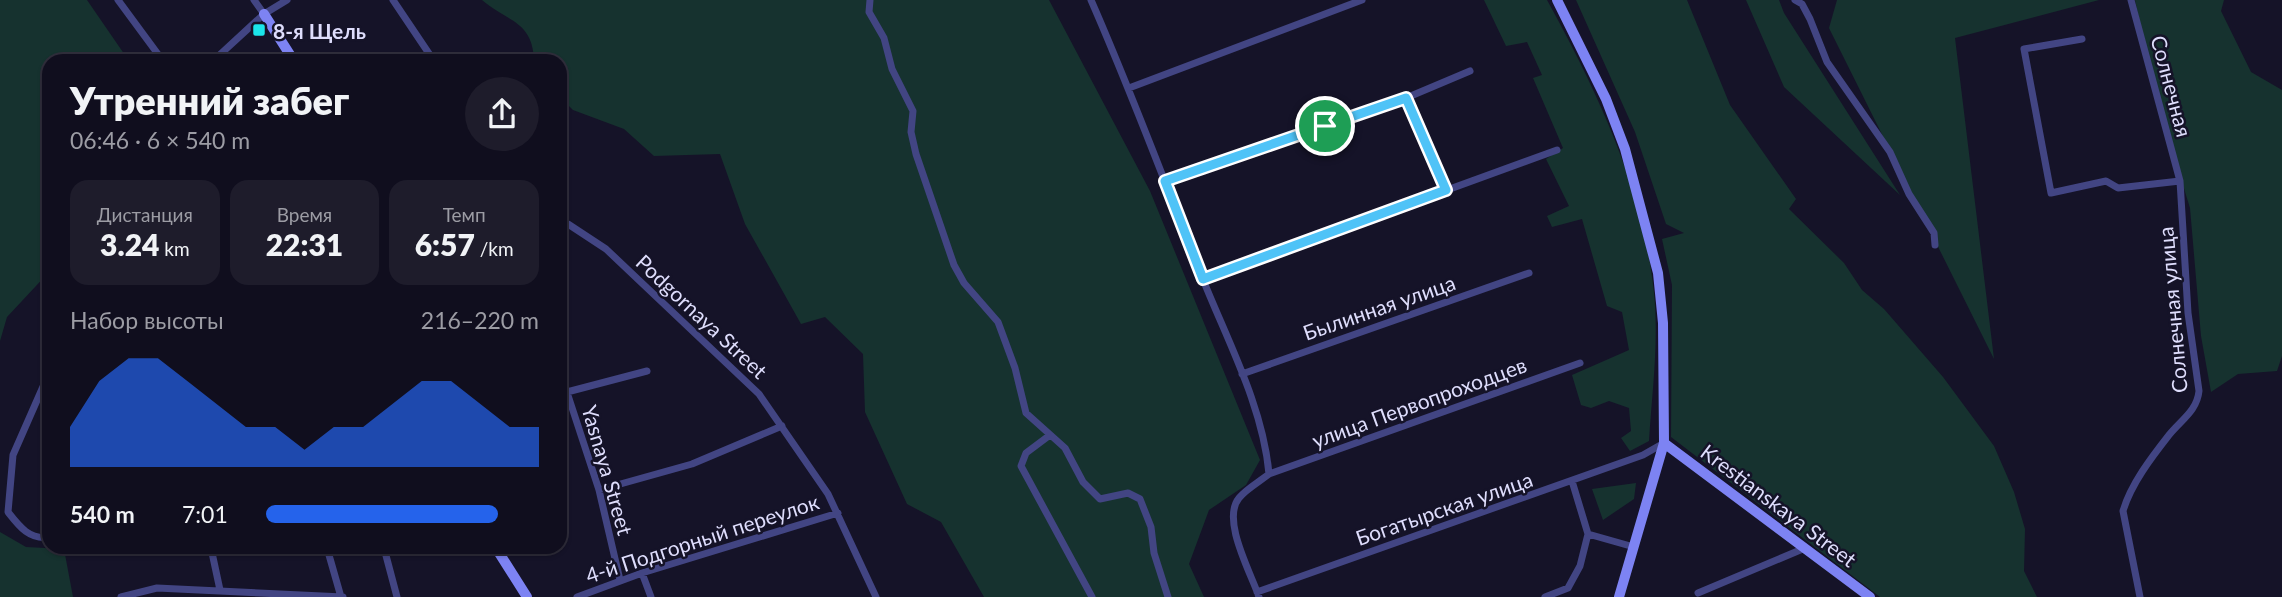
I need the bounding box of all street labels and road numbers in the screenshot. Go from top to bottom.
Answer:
street label: Солнечная [2146,33,2198,139]
street label: Солнечная улица [2152,226,2192,394]
street label: Podgornaya Street [631,249,773,383]
street label: Былинная улица [1300,269,1458,345]
street label: улица Первопроходцев [1308,352,1530,452]
street label: Yasnaya Street [578,402,639,538]
street label: Krestianskaya Street [1696,438,1862,572]
street label: Богатырская улица [1352,466,1536,550]
street label: 4-й Подгорный переулок [582,488,822,588]

